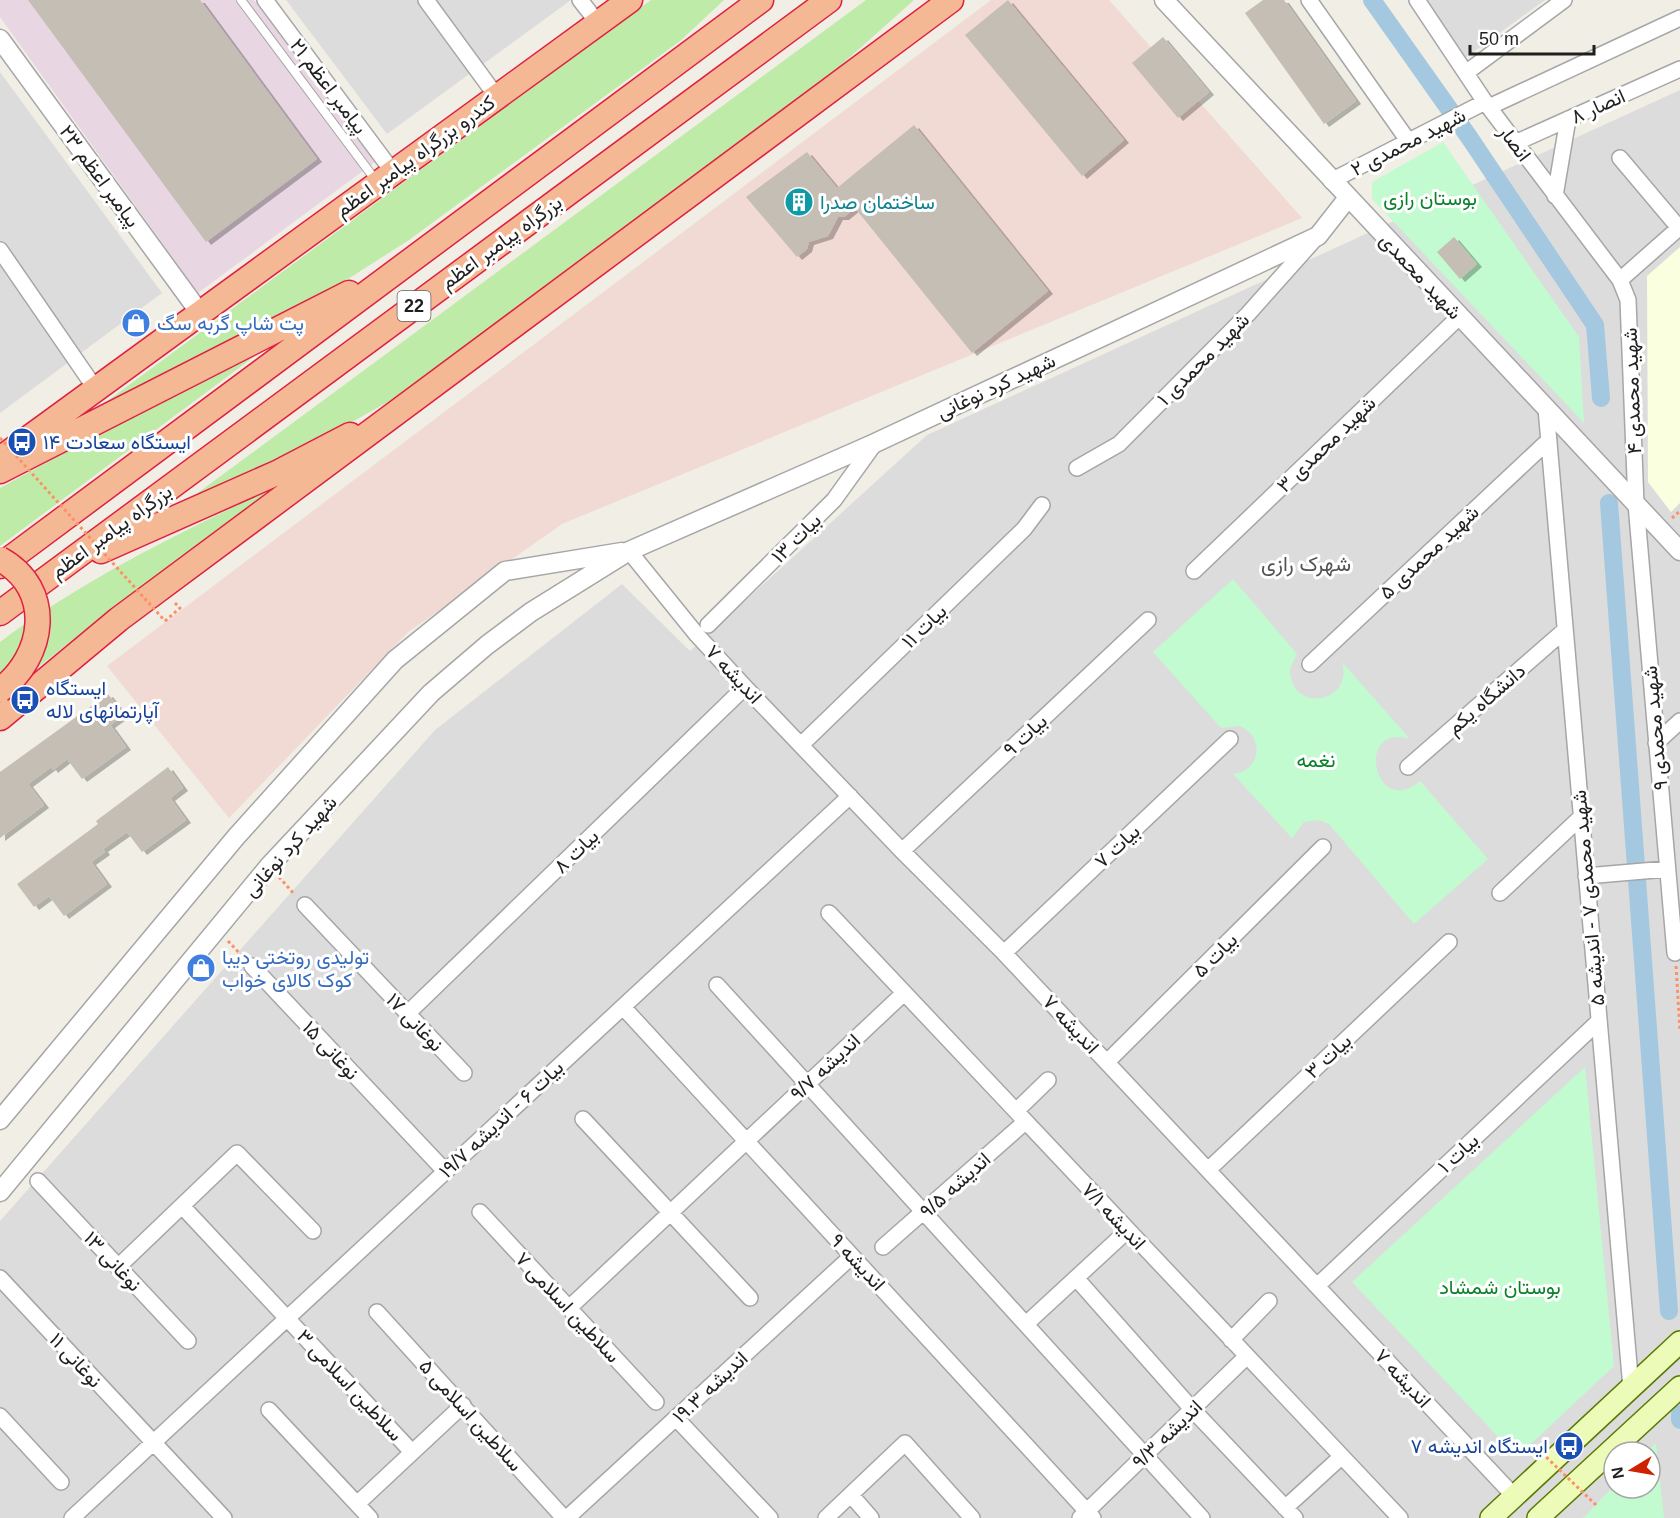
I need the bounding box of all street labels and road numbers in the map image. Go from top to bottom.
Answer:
street label: پیامبر اعظم ۲۱ [284,34,372,140]
street label: انصار ۸ [1568,84,1629,129]
street label: کندرو بزرگراه پیامبر اعظم [331,91,501,224]
street label: شهید محمدی ۲ [1347,104,1470,182]
street label: انصار [1492,120,1536,167]
street label: پیامبر اعظم ۲۳ [53,121,144,233]
street label: بزرگراه پیامبر اعظم [436,191,568,296]
street label: شهید محمدی [1374,228,1466,325]
road number: 22 [398,291,430,321]
street label: شهید محمدی ۱ [1152,308,1255,411]
street label: شهید محمدی ۴ [1619,327,1647,455]
street label: شهید کرد نوغانی [933,349,1060,425]
street label: شهید محمدی ۳ [1272,391,1381,498]
street label: بزرگراه پیامبر اعظم [46,480,178,585]
street label: شهید محمدی ۵ [1375,501,1484,605]
street label: بیات ۱۳ [767,509,826,568]
street label: بیات ۱۱ [897,600,951,653]
street label: اندیشه ۷ [701,640,767,708]
street label: دانشگاه یکم [1442,659,1531,740]
street label: شهید محمدی ۹ [1639,665,1673,791]
street label: بیات ۹ [999,710,1052,761]
street label: شهید محمدی ۷ - اندیشه ۵ [1568,789,1610,1007]
street label: شهید کرد نوغانی [239,791,343,902]
street label: بیات ۷ [1090,820,1145,873]
street label: بیات ۸ [549,825,603,878]
street label: بیات ۵ [1188,928,1242,982]
street label: نوغانی ۱۷ [381,988,448,1057]
street label: اندیشه ۷ [1038,990,1104,1058]
street label: نوغانی ۱۵ [297,1016,364,1085]
street label: اندیشه ۹/۷ [786,1029,865,1105]
street label: بیات ۳ [1301,1029,1356,1083]
street label: بیات ۶ - اندیشه ۱۹/۷ [434,1056,568,1183]
street label: بیات ۱ [1433,1129,1483,1178]
street label: اندیشه ۹/۵ [915,1148,995,1223]
street label: اندیشه ۷/۱ [1077,1178,1150,1255]
street label: نوغانی ۱۳ [78,1227,146,1297]
street label: اندیشه ۹ [825,1229,890,1296]
street label: سلاطین اسلامی ۷ [511,1247,625,1367]
street label: سلاطین اسلامی ۳ [292,1325,407,1446]
street label: نوغانی ۱۱ [44,1328,107,1393]
street label: اندیشه ۷ [1370,1344,1436,1412]
street label: اندیشه ۱۹.۳ [668,1347,753,1428]
street label: سلاطین اسلامی ۵ [414,1355,527,1476]
street label: اندیشه ۹/۳ [1128,1395,1207,1473]

